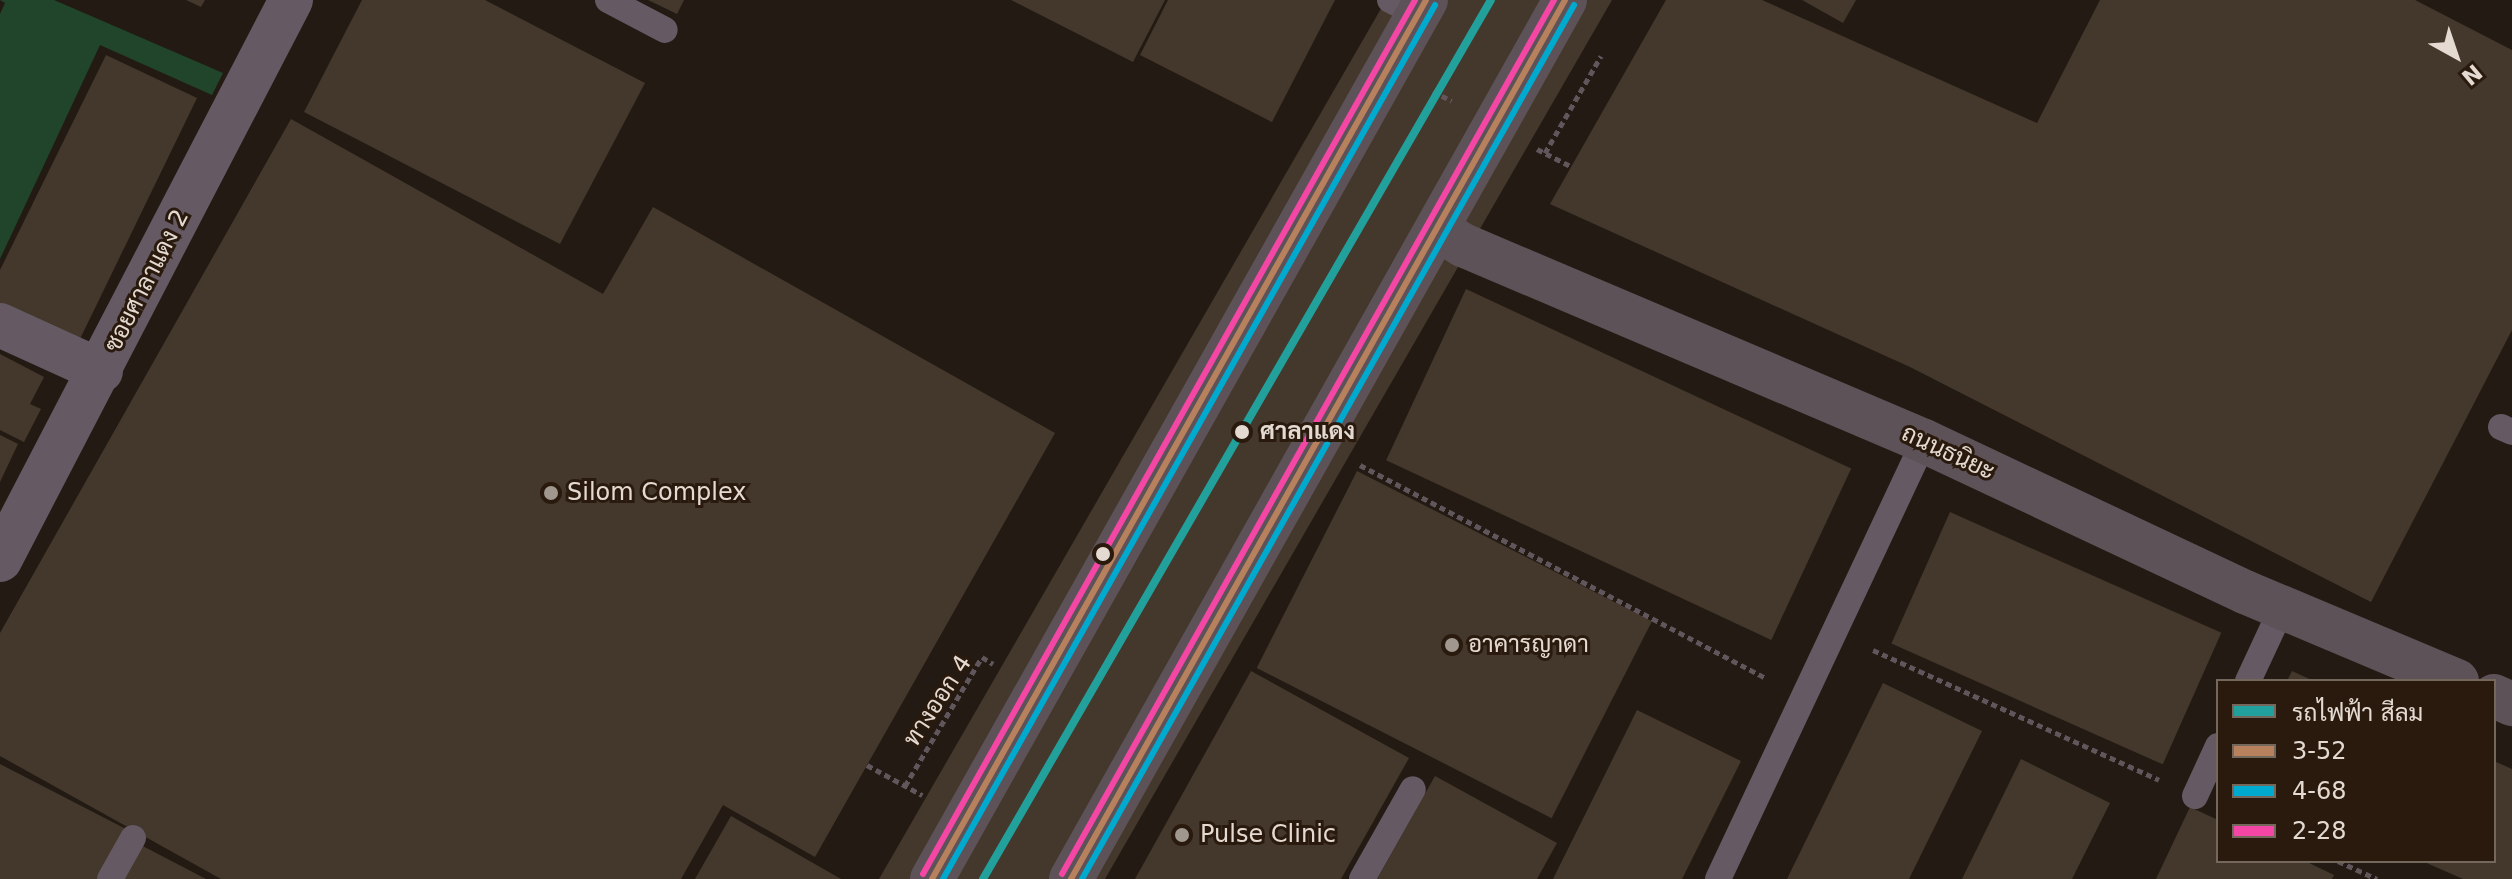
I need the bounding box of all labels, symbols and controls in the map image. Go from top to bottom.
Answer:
north arrow [2416,16,2496,96]
text: N [2457,59,2487,90]
street label: ซอยศาลาแดง 2 [99,205,195,357]
place label: ศาลาแดง [1260,418,1355,446]
street label: ถนนธนิยะ [1897,419,1999,487]
marker: ศาลาแดง [1231,421,1253,443]
place label: Silom Complex [567,479,747,507]
marker: Silom Complex [542,484,560,502]
unlabelled marker [1095,546,1111,562]
place label: อาคารญาดา [1468,631,1589,659]
marker: อาคารญาดา [1443,636,1461,654]
street label: ทางออก 4 [898,650,978,752]
legend [2216,679,2496,863]
text: รถไฟฟ้า สีลม [2292,699,2423,727]
text: 3-52 [2292,737,2346,765]
text: 4-68 [2292,777,2346,805]
text: 2-28 [2292,817,2346,845]
place label: Pulse Clinic [1200,821,1336,849]
marker: Pulse Clinic [1171,824,1193,846]

